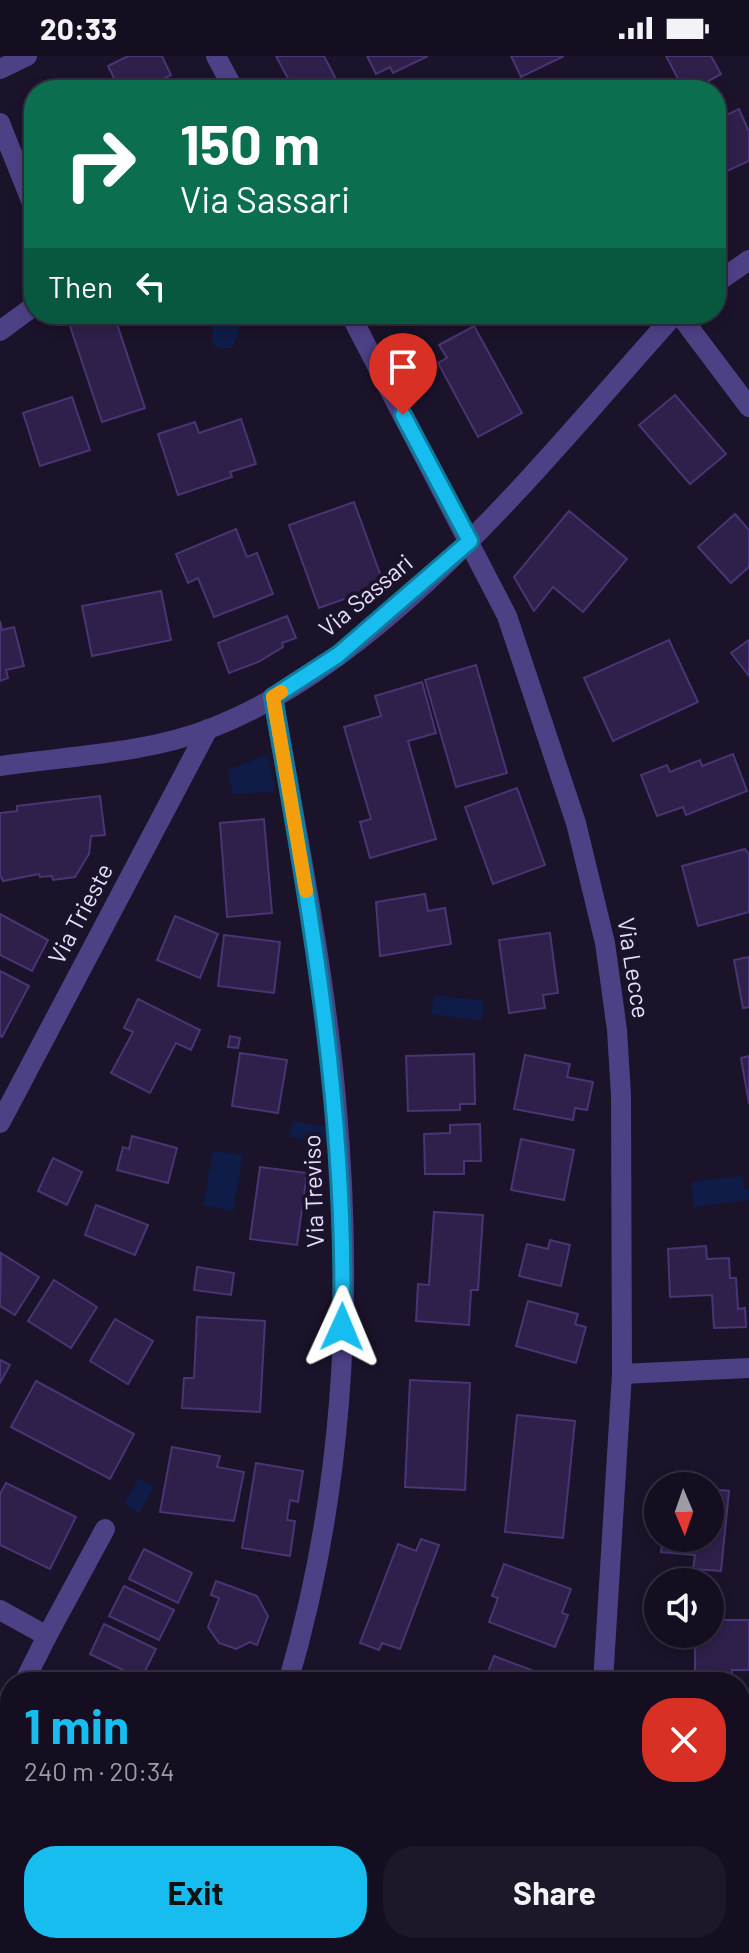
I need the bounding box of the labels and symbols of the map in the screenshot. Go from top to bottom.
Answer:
pin [369,333,437,415]
street label: Via Sassari [312,547,418,642]
street label: Via Trieste [41,858,118,969]
street label: Via Lecce [612,915,657,1020]
street label: Via Treviso [296,1134,329,1248]
position arrow [300,1285,384,1369]
north arrow [644,1472,724,1552]

